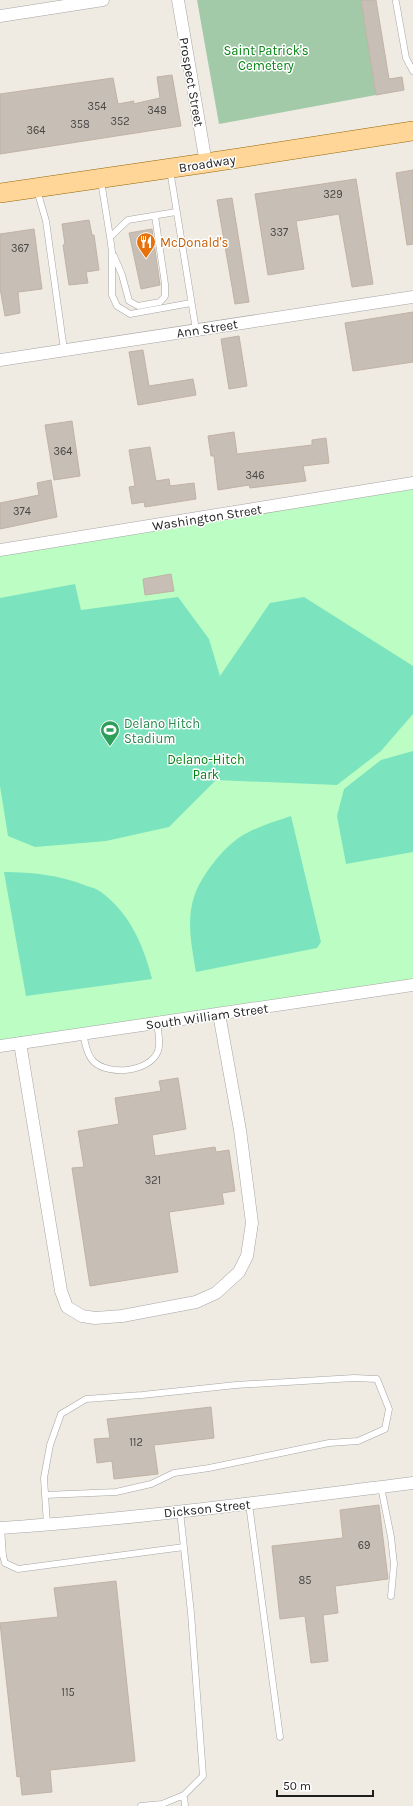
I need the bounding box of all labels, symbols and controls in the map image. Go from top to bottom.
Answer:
street label: Prospect Street [176,36,207,128]
park label: Saint Patrick's Cemetery [223,43,309,73]
house number: 354 [88,100,106,113]
house number: 348 [147,104,167,117]
house number: 352 [110,115,130,128]
house number: 358 [70,118,90,131]
house number: 364 [27,124,45,137]
street label: Broadway [178,152,237,175]
house number: 329 [323,188,343,201]
house number: 337 [270,226,288,239]
restaurant icon: McDonald's [135,231,157,259]
place label: McDonald's [160,235,229,250]
house number: 367 [11,242,29,255]
street label: Ann Street [175,316,239,341]
house number: 364 [54,445,72,458]
house number: 346 [246,469,264,482]
street label: Washington Street [151,501,263,534]
house number: 374 [13,505,31,518]
place label: Delano Hitch Stadium [124,716,200,746]
sports icon: Delano Hitch Stadium [99,719,121,747]
park label: Delano-Hitch Park [167,752,245,782]
street label: South William Street [145,1000,269,1033]
house number: 321 [145,1174,161,1187]
house number: 112 [129,1436,143,1449]
street label: Dickson Street [163,1496,251,1521]
house number: 69 [358,1539,370,1552]
house number: 85 [299,1574,311,1587]
house number: 115 [61,1686,75,1699]
scale bar [277,1772,373,1798]
text: 50 m [283,1779,311,1793]

